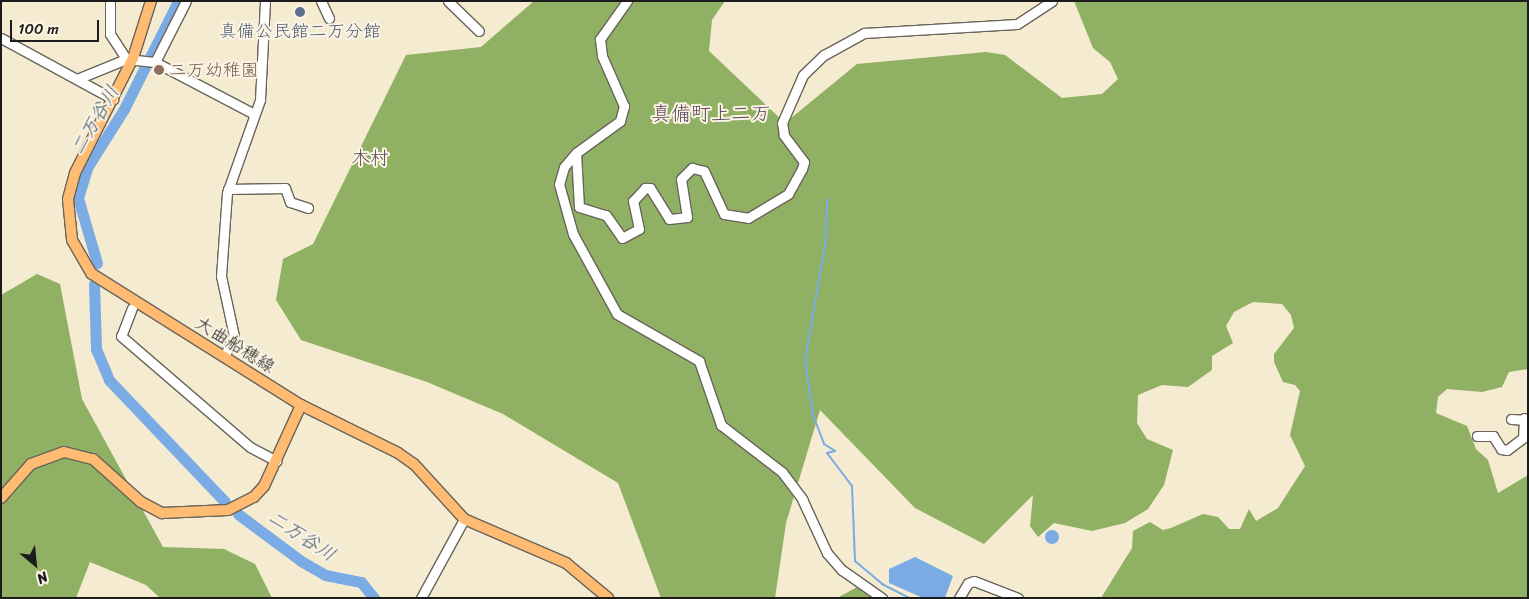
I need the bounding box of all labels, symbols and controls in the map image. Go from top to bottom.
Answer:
marker: 真備公民館二万分館 [294,6,306,18]
scale bar [12,10,101,42]
text: 100 m [18,16,59,42]
place label: 真備公民館二万分館 [219,20,381,42]
place label: 二万幼稚園 [169,59,259,81]
marker: 二万幼稚園 [153,64,165,76]
water label: 二万谷川 [66,81,124,159]
district label: 真備町上二万 [651,101,771,125]
district label: 木村 [351,147,389,169]
street label: 大曲船穂線 [191,312,279,378]
water label: 二万谷川 [264,506,340,566]
north arrow [10,539,60,589]
text: N [32,564,52,591]

